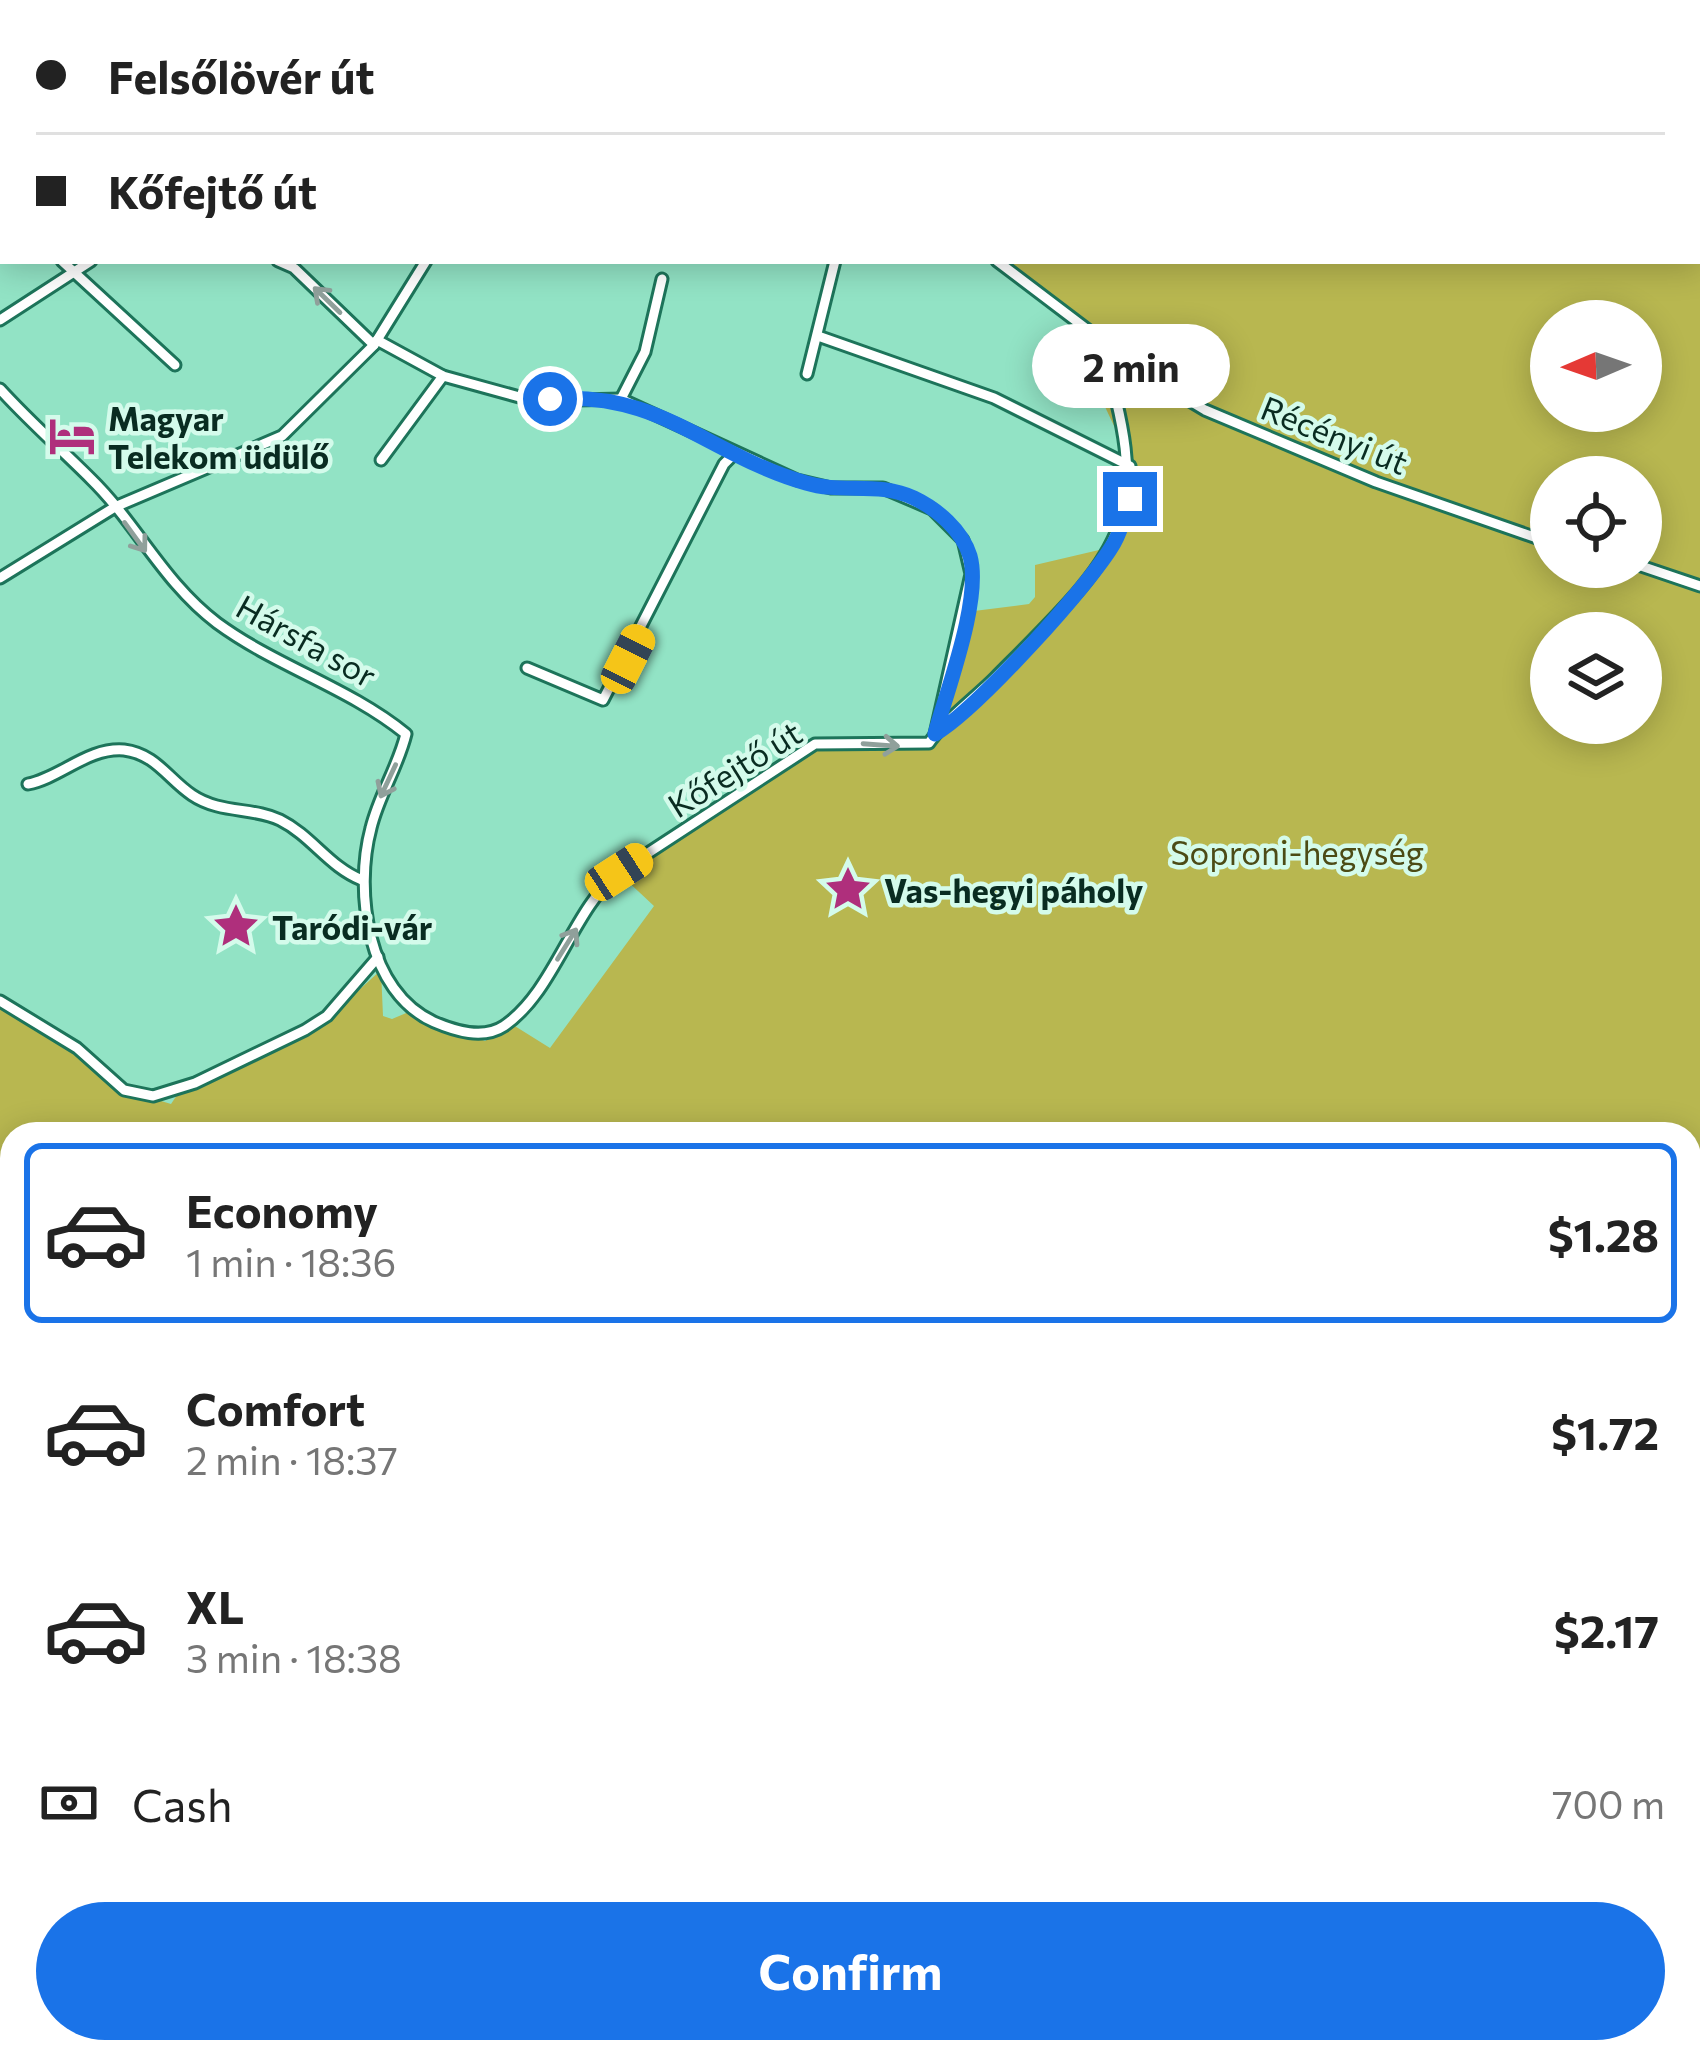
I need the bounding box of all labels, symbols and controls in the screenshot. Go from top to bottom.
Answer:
text: Felsőlövér út [108,48,375,103]
text: Kőfejtő út [108,163,317,218]
one-way arrow [313,287,342,315]
north arrow [1530,300,1662,432]
map controls [1530,300,1662,744]
callout: 2 min [1031,325,1229,409]
text: 2 min [1082,342,1180,390]
route start [523,372,577,426]
street label: Récényi út [1256,386,1414,482]
place label: Magyar Telekom üdülő [108,397,329,476]
hotel icon: Magyar Telekom üdülő [47,411,97,461]
button: locate [1530,456,1662,588]
route end [1103,472,1157,526]
one-way arrow [122,520,148,553]
street label: Hársfa sor [230,585,384,695]
button: layers [1530,612,1662,744]
car [596,619,660,699]
street label: Kőfejtő út [660,711,808,825]
one-way arrow [861,734,900,757]
one-way arrow [376,762,398,798]
park label: Soproni-hegység [1170,831,1424,872]
car [579,837,659,907]
place icon: Vas-hegyi páholy [823,864,873,914]
place label: Vas-hegyi páholy [884,869,1143,910]
place icon: Taródi-vár [211,901,261,951]
place label: Taródi-vár [272,906,433,947]
one-way arrow [555,928,579,962]
icon: car [42,1179,150,1287]
text: Economy [186,1182,378,1237]
text: $1.28 [1548,1206,1659,1261]
text: 1 min · 18:36 [186,1237,396,1285]
icon: car [42,1377,150,1485]
text: Comfort [186,1380,365,1435]
text: $1.72 [1551,1404,1659,1459]
text: 2 min · 18:37 [186,1435,398,1483]
icon: car [42,1575,150,1683]
text: XL [186,1578,244,1633]
text: $2.17 [1554,1602,1659,1657]
text: 3 min · 18:38 [186,1633,402,1681]
icon: cash [36,1770,102,1836]
text: Cash [132,1776,233,1831]
text: 700 m [1552,1779,1665,1827]
button: Confirm [36,1902,1665,2040]

